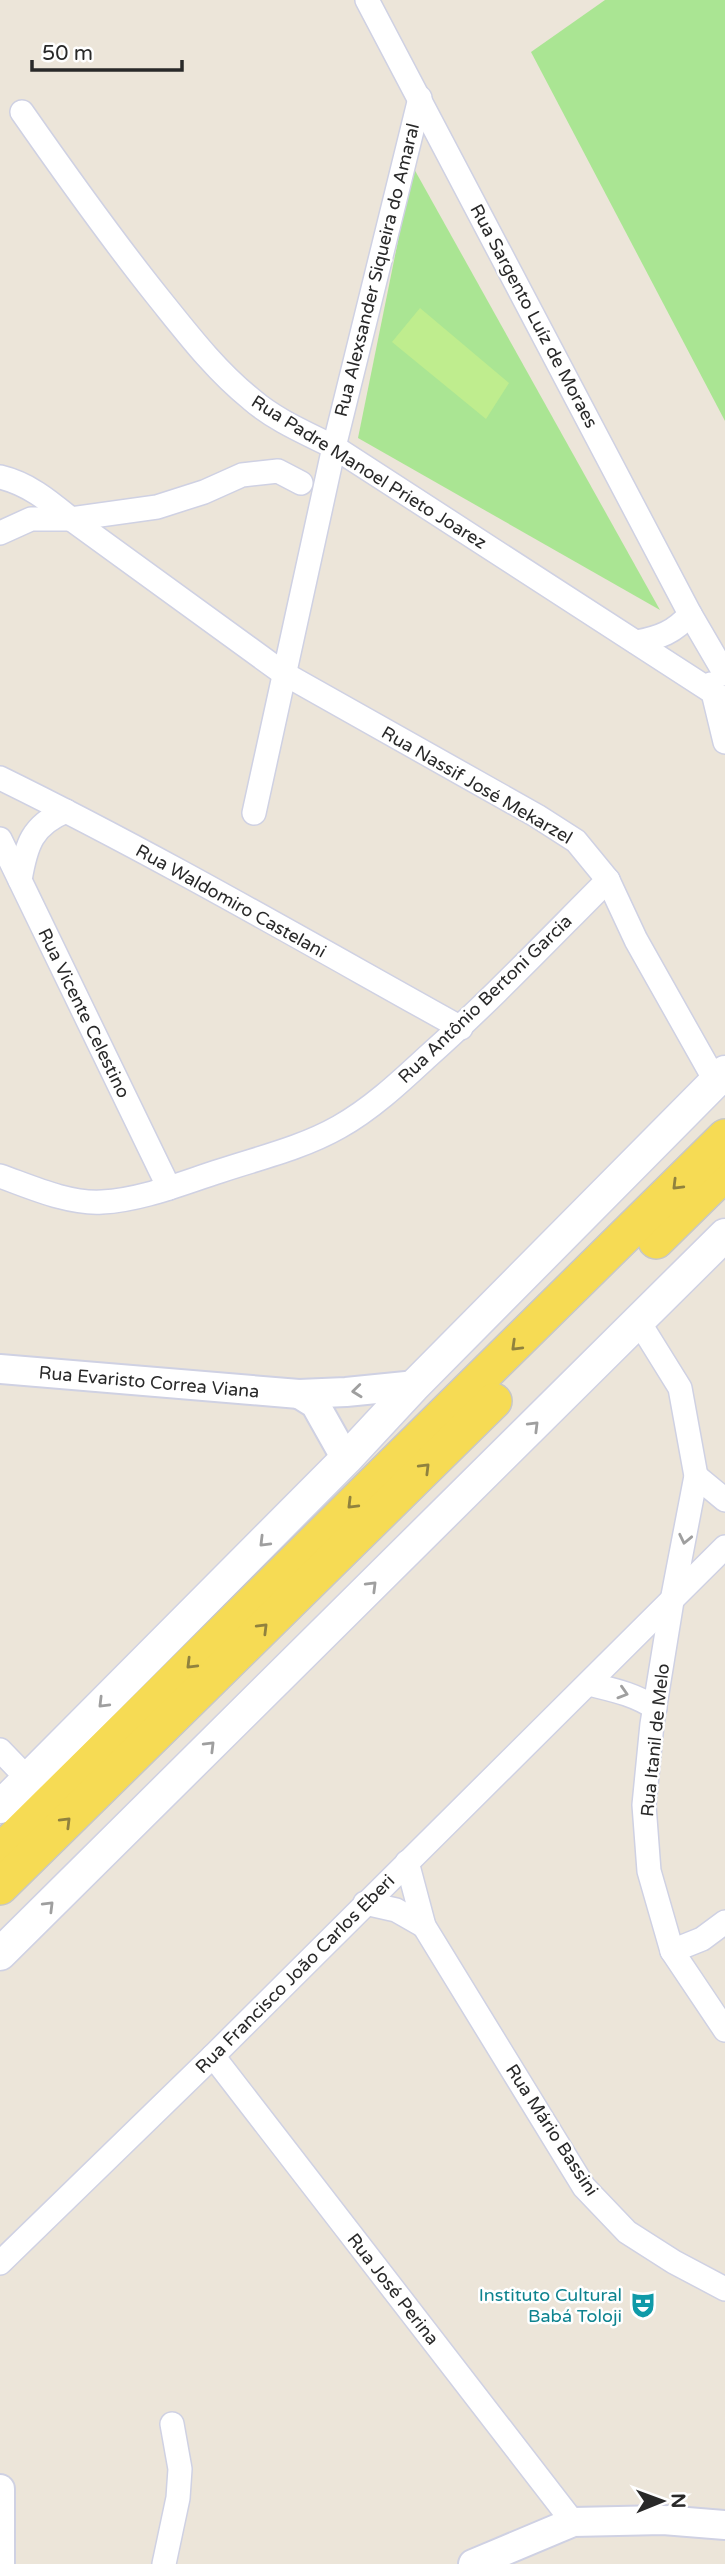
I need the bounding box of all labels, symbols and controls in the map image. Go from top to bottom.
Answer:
scale bar [32,28,182,72]
text: 50 m [42,41,93,66]
street label: Rua Alexsander Siqueira do Amaral [330,121,424,419]
street label: Rua Sargento Luíz de Moraes [465,200,603,432]
street label: Rua Padre Manoel Prieto Joarez [247,390,491,554]
street label: Rua Nassif José Mekarzel [378,721,576,849]
street label: Rua Waldomiro Castelani [132,839,330,963]
street label: Rua Antônio Bertoni Garcia [393,910,577,1088]
street label: Rua Vicente Celestino [33,924,135,1102]
one-way arrow [672,1177,685,1190]
one-way arrow [511,1337,524,1350]
street label: Rua Evaristo Correa Viana [38,1361,260,1403]
one-way arrow [352,1383,363,1398]
one-way arrow [525,1421,538,1434]
one-way arrow [417,1464,429,1476]
one-way arrow [348,1496,361,1509]
one-way arrow [678,1533,693,1545]
one-way arrow [259,1534,272,1547]
one-way arrow [364,1582,376,1594]
one-way arrow [255,1623,268,1636]
one-way arrow [186,1656,199,1669]
street label: Rua Itanil de Melo [636,1662,674,1818]
one-way arrow [617,1684,629,1699]
one-way arrow [99,1695,112,1708]
one-way arrow [202,1741,215,1754]
one-way arrow [58,1817,71,1830]
street label: Rua Francisco João Carlos Eberi [191,1870,399,2078]
one-way arrow [40,1901,53,1914]
street label: Rua Mário Bassini [501,2060,603,2200]
street label: Rua José Perina [342,2229,444,2349]
place label: Instituto Cultural Babá Toloji [479,2284,622,2327]
theatre icon: Instituto Cultural Babá Toloji [628,2290,658,2320]
north arrow [627,2466,697,2536]
text: N [667,2493,689,2509]

